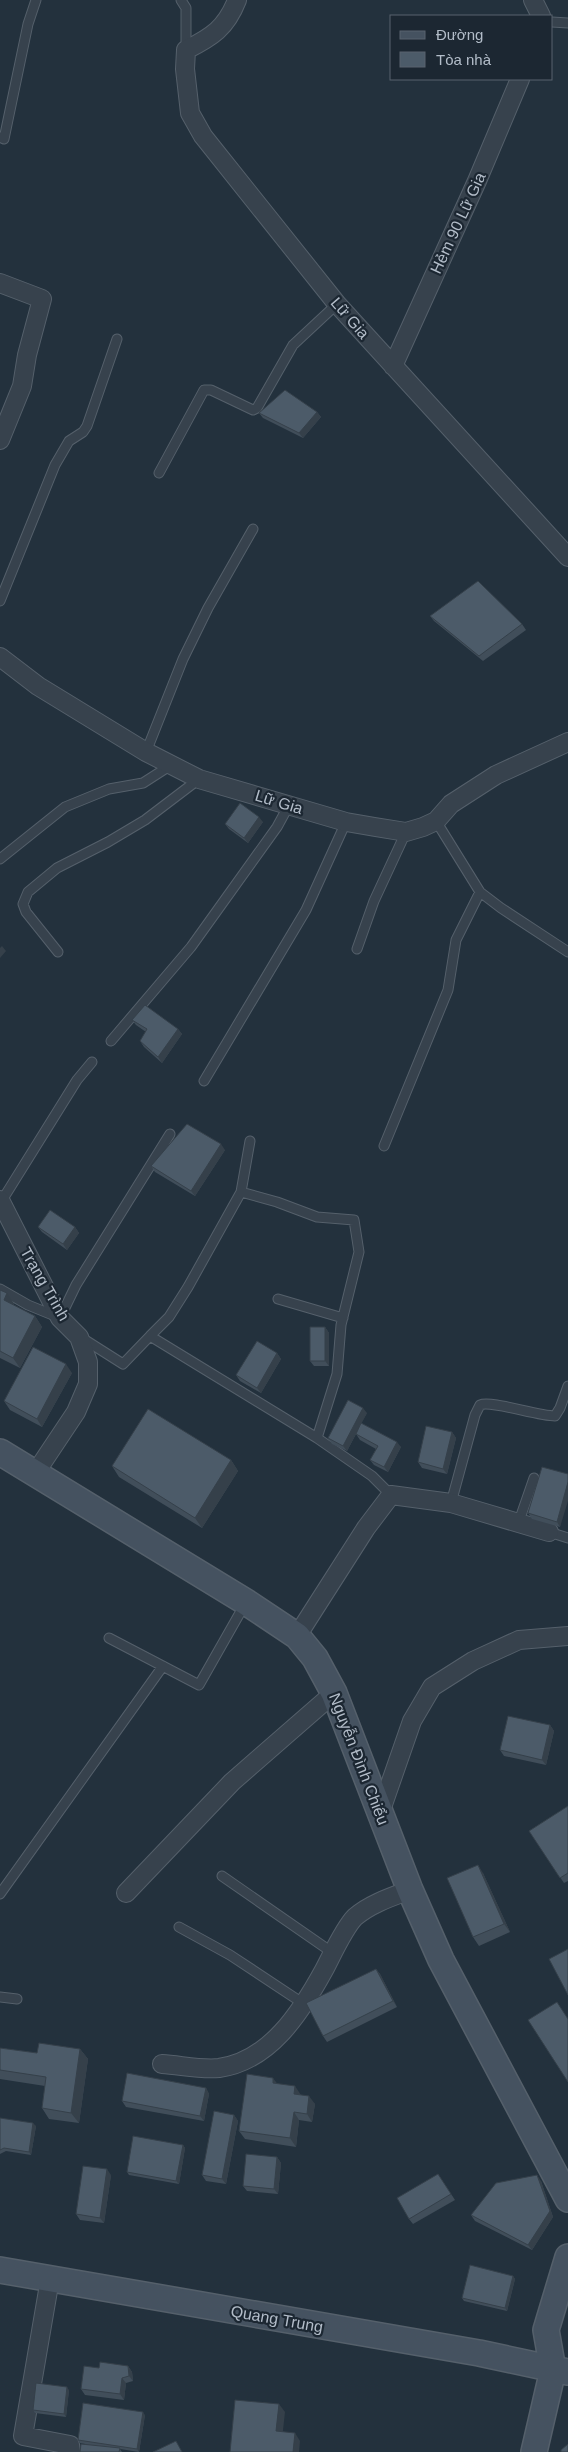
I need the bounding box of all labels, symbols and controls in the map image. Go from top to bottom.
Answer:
legend [390,15,553,80]
text: Đường [436,26,483,43]
text: Tòa nhà [436,51,492,68]
street label: Hẻm 90 Lữ Gia [427,170,489,276]
street label: Lữ Gia [328,294,373,342]
street label: Lữ Gia [253,787,305,817]
street label: Trạng Trình [17,1244,73,1324]
street label: Nguyễn Đình Chiểu [326,1690,393,1827]
street label: Quang Trung [230,2303,324,2335]

